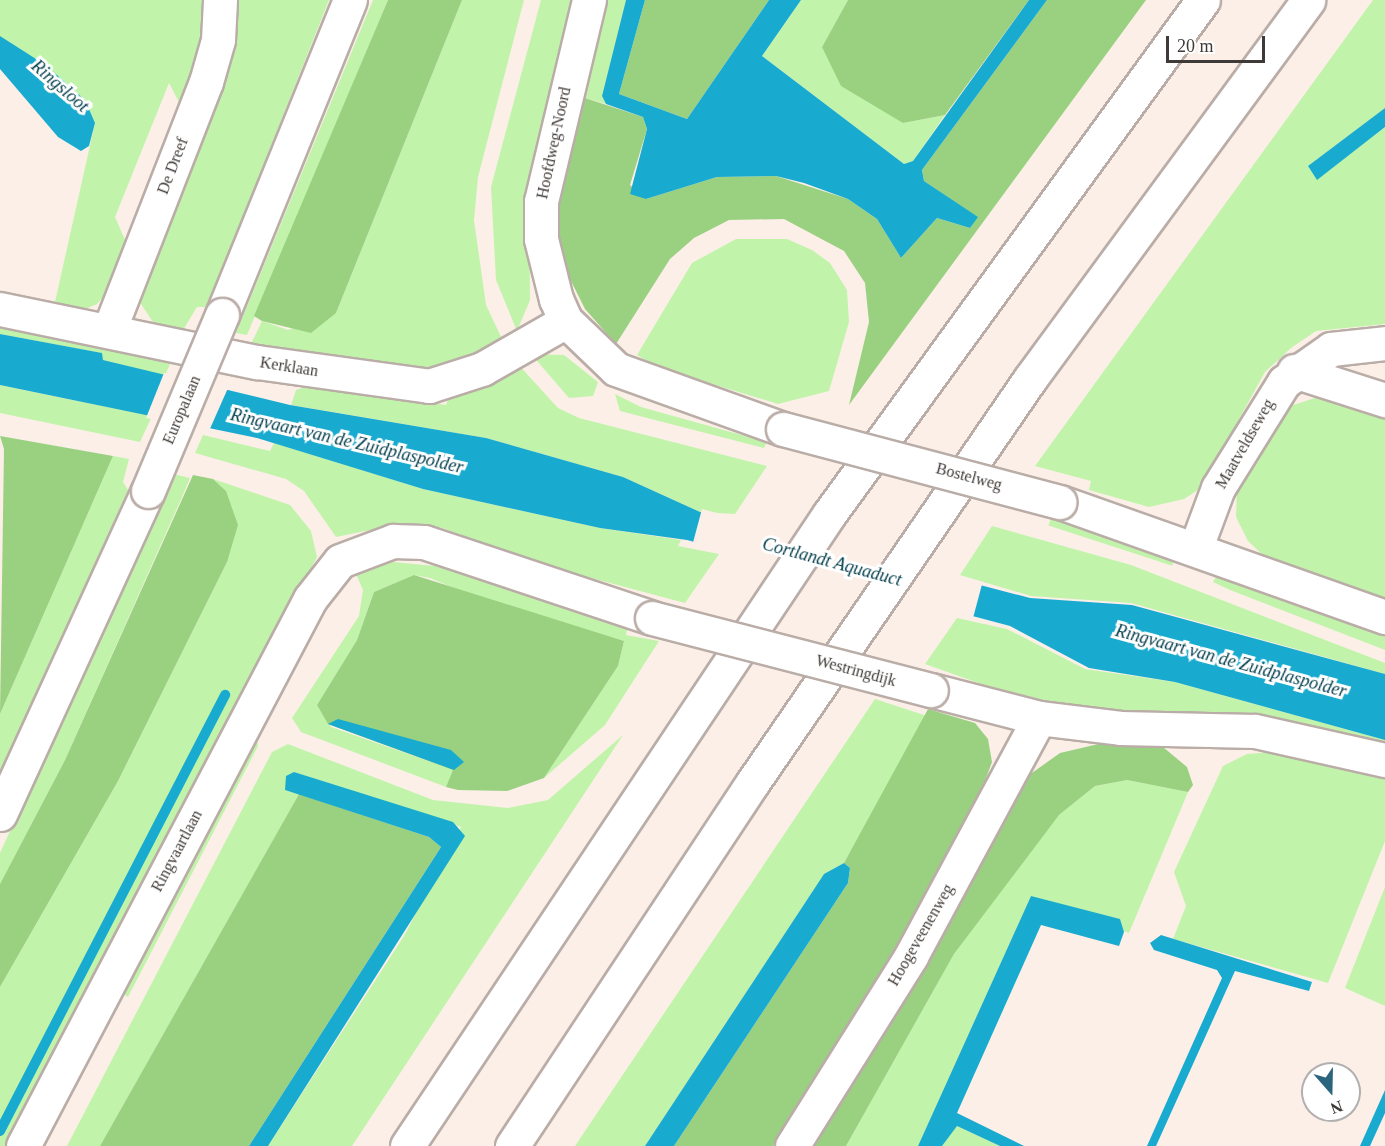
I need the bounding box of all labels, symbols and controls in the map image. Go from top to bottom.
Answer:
scale bar [1169,24,1268,62]
text: 20 m [1177,36,1214,56]
water label: Ringsloot [27,55,93,117]
street label: Hoofdweg-Noord [533,85,575,201]
street label: De Dreef [153,135,193,197]
street label: Kerklaan [259,353,319,381]
street label: Europalaan [159,373,205,447]
street label: Maatveldseweg [1212,396,1278,492]
water label: Ringvaart van de Zuidplaspolder [228,404,466,478]
street label: Bostelweg [934,459,1004,495]
water label: Cortlandt Aquaduct [760,533,904,591]
water label: Ringvaart van de Zuidplaspolder [1113,620,1349,702]
street label: Westringdijk [814,651,898,691]
street label: Ringvaartlaan [147,807,207,895]
street label: Hoogeveenenweg [884,881,958,989]
north arrow [1301,1062,1361,1122]
text: N [1328,1098,1345,1117]

